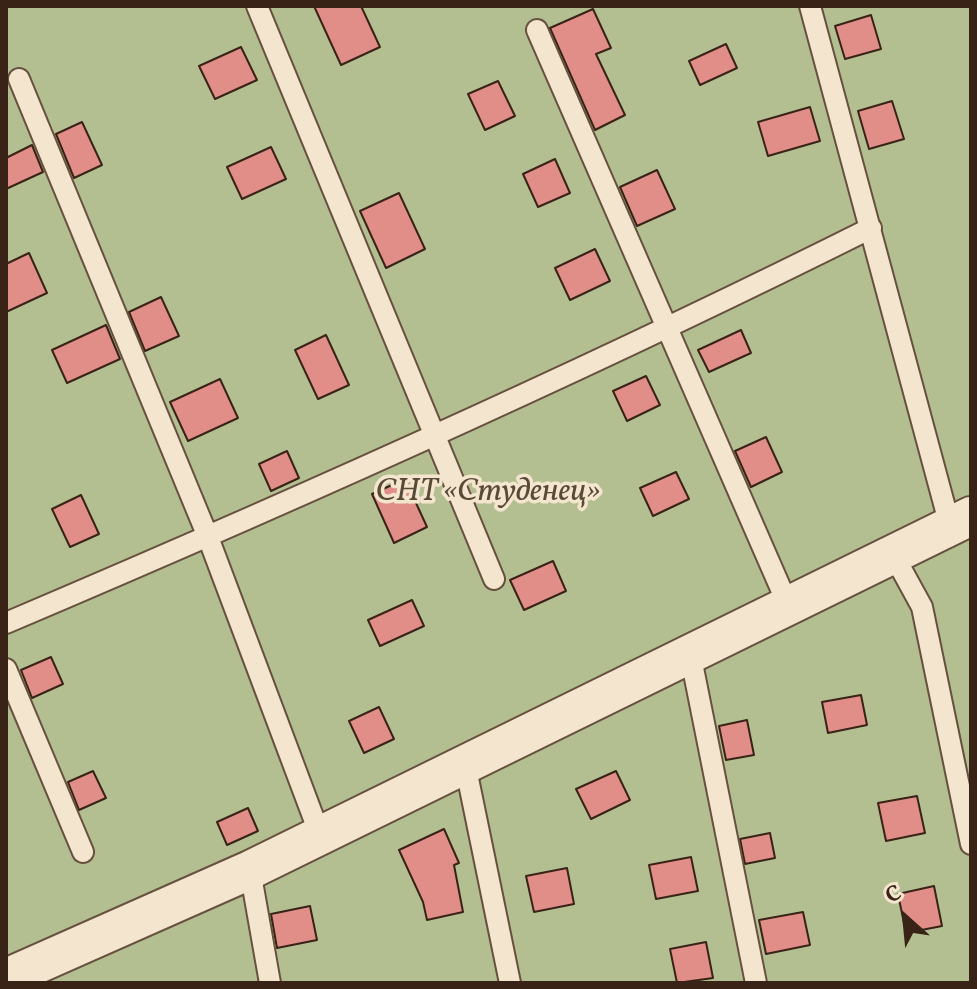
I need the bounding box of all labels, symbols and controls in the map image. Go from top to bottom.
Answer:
park label: СНТ «Студенец» [376,475,600,513]
north arrow [865,877,945,957]
text: С [881,878,907,912]

